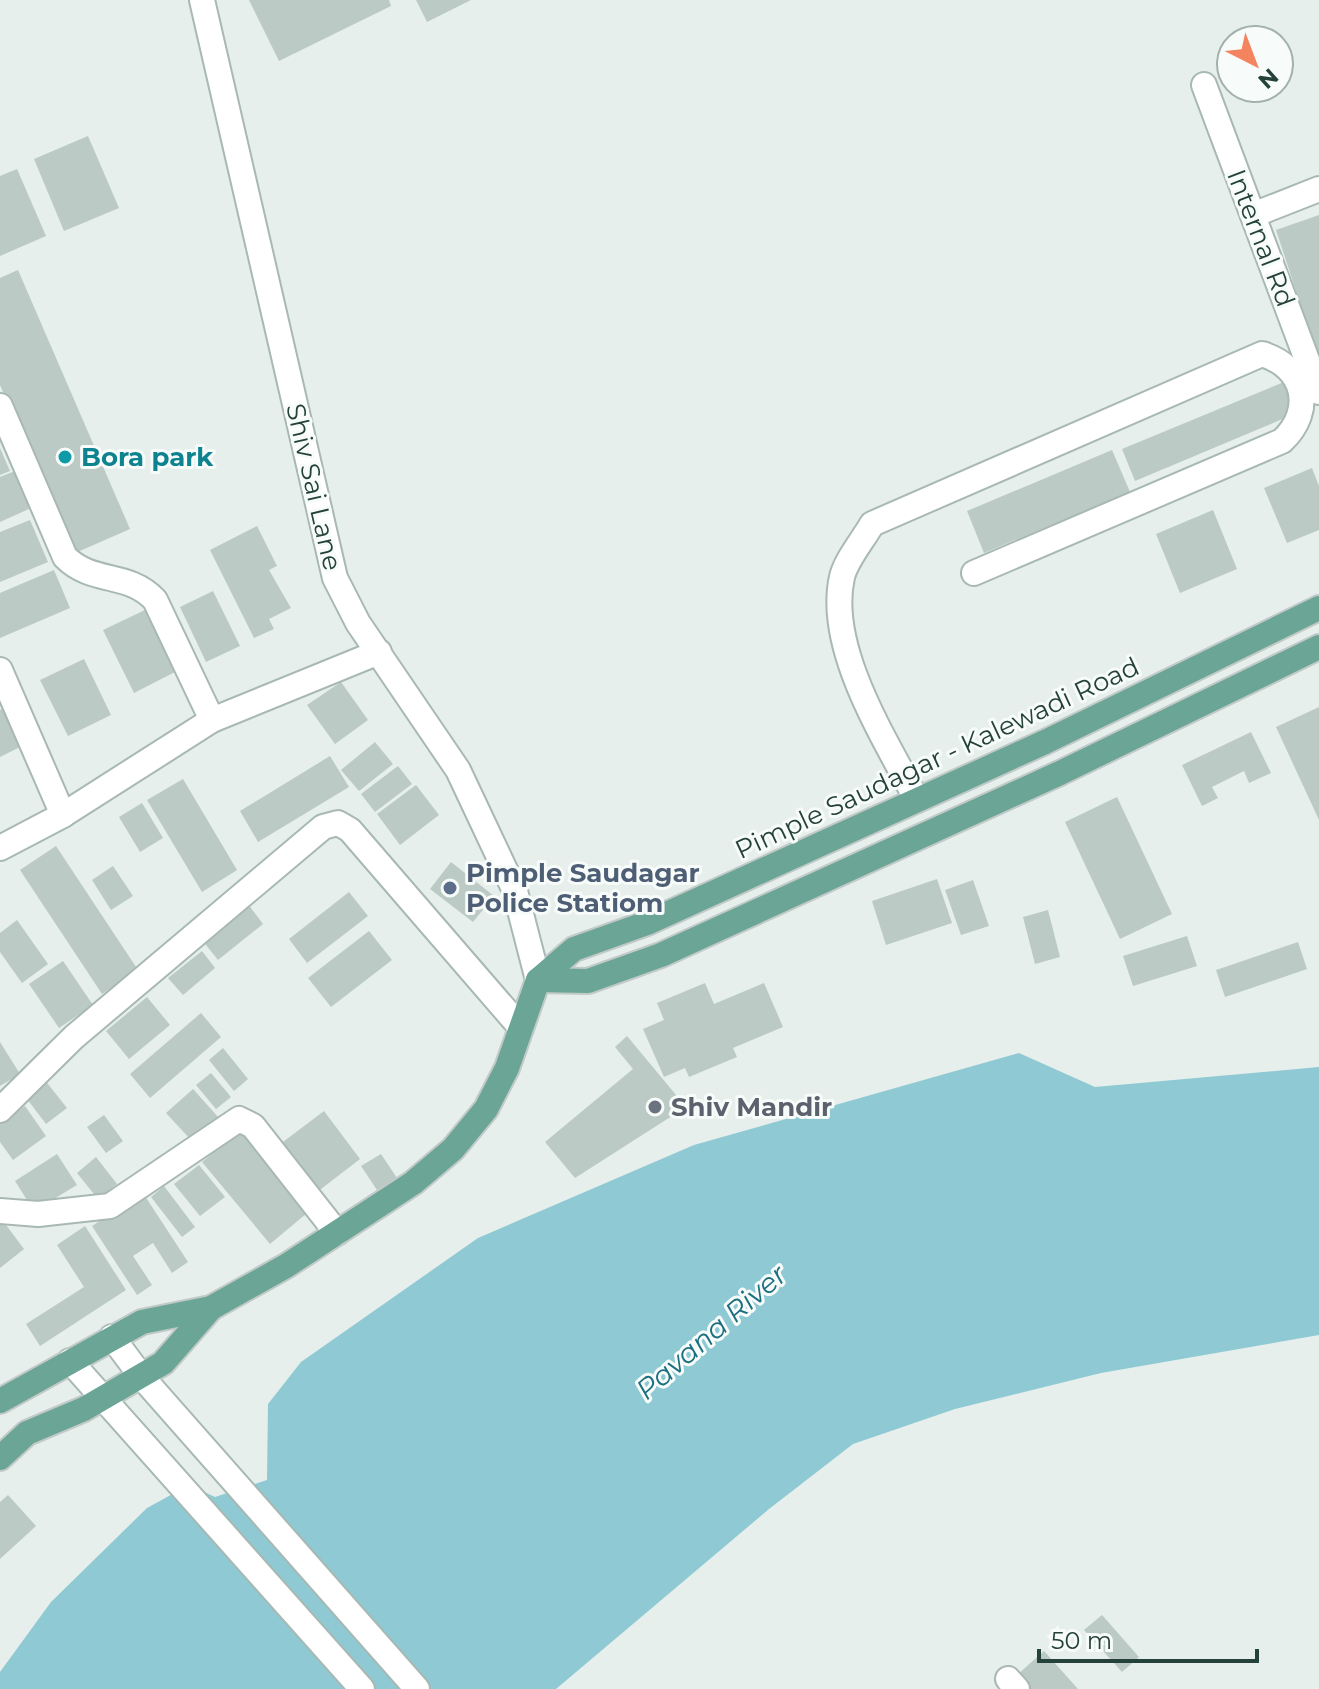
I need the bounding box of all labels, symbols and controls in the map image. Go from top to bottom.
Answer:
north arrow [1215,24,1295,104]
text: N [1252,63,1284,94]
street label: Internal Rd [1220,165,1302,311]
street label: Shiv Sai Lane [279,400,349,574]
place label: Bora park [81,441,214,473]
marker: Bora park [56,448,74,466]
street label: Pimple Saudagar - Kalewadi Road [730,650,1144,866]
place label: Pimple Saudagar Police Statiom [466,857,700,919]
marker: Pimple Saudagar Police Statiom [441,879,459,897]
place label: Shiv Mandir [671,1091,832,1123]
marker: Shiv Mandir [646,1098,664,1116]
water label: Pavana River [629,1257,794,1407]
scale bar [1039,1613,1257,1663]
text: 50 m [1051,1626,1112,1655]

